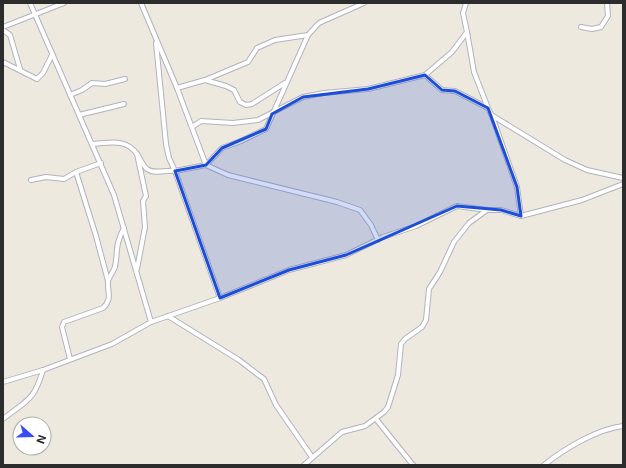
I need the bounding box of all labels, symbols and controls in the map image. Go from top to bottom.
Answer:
north arrow [12,416,52,456]
text: N [33,433,49,446]

